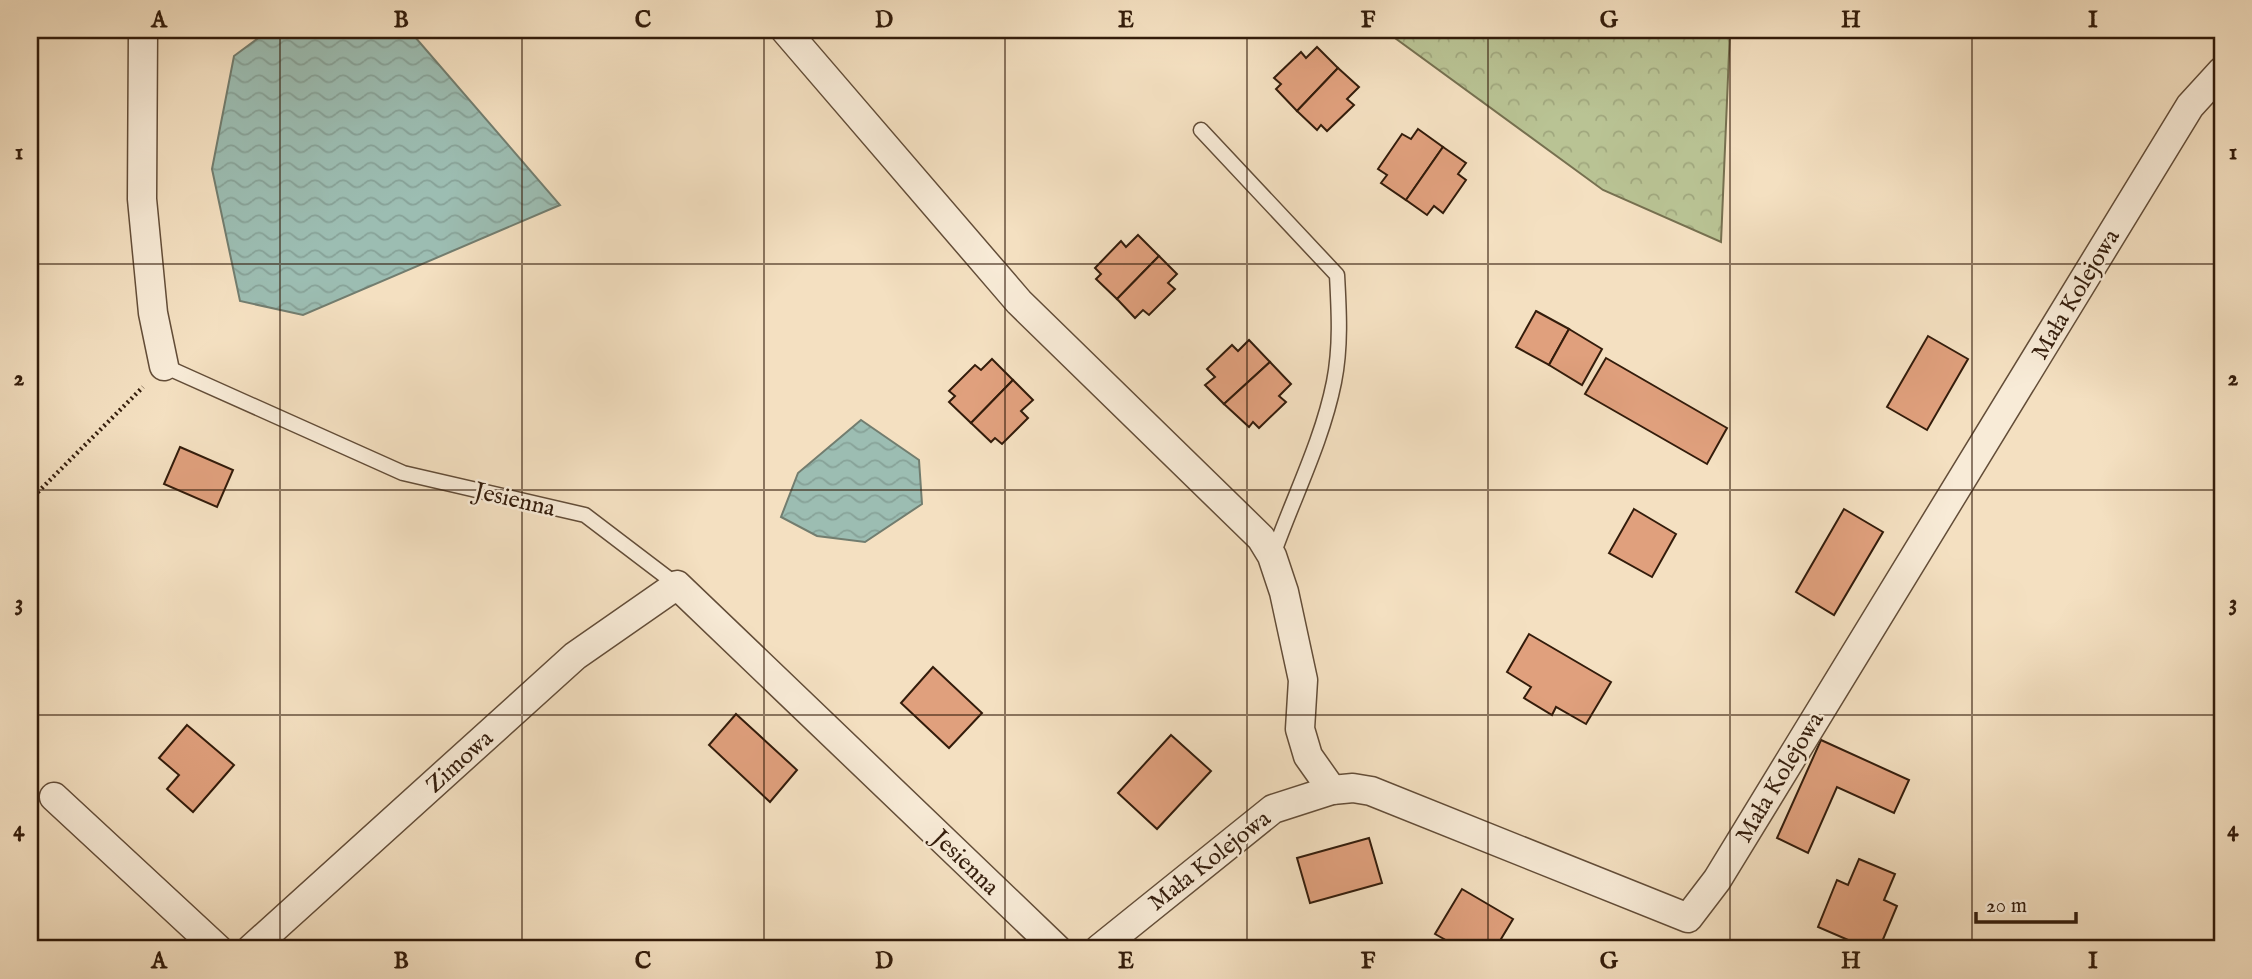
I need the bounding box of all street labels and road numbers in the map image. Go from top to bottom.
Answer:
street label: Mała Kolejowa [2025,223,2128,366]
street label: Jesienna [468,475,559,525]
street label: Mała Kolejowa [1729,706,1832,849]
street label: Zimowa [420,723,501,801]
street label: Mała Kolejowa [1142,803,1278,919]
street label: Jesienna [923,821,1006,903]

